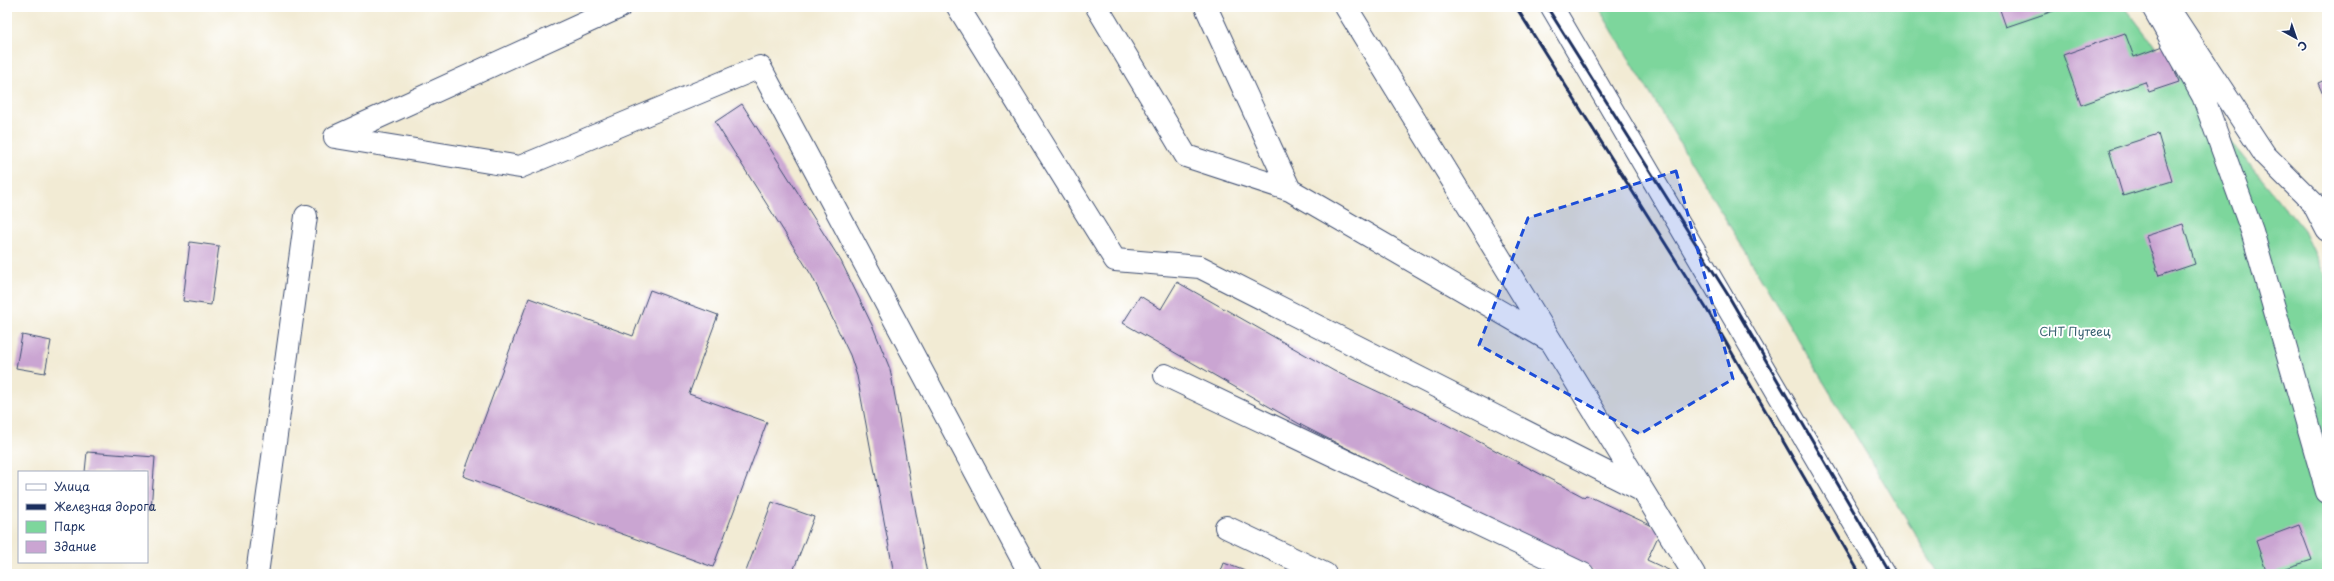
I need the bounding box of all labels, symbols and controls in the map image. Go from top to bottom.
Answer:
north arrow [2276,18,2316,58]
text: С [2294,37,2311,55]
park label: СНТ Путеец [2039,322,2111,340]
legend [18,471,148,563]
text: Улица [54,477,90,495]
text: Железная дорога [54,497,157,515]
text: Парк [54,517,86,535]
text: Здание [54,537,96,555]

